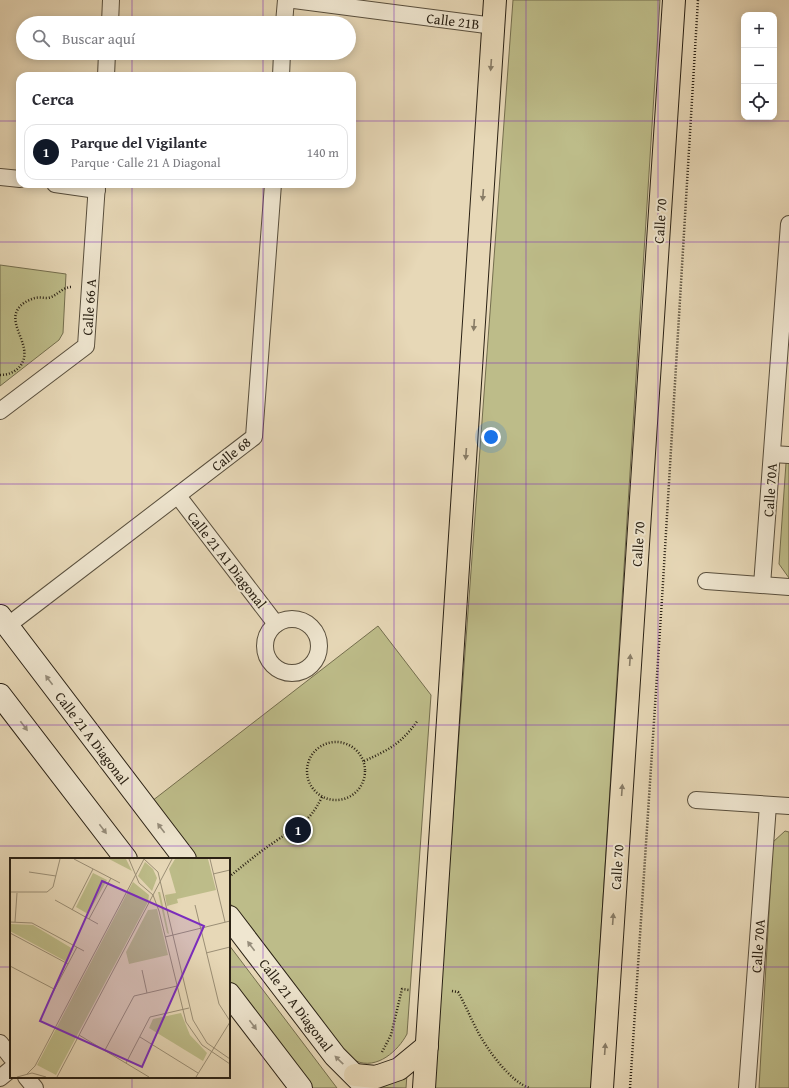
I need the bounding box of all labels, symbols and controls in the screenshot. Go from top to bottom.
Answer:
street label: Calle 21B [425,8,481,34]
map controls [741,12,777,120]
button: + [741,12,777,48]
search box [16,16,356,60]
icon: search [30,27,52,49]
text: Buscar aquí [62,28,135,49]
button: − [741,48,777,84]
one-way arrow [488,59,495,71]
button: locate [741,84,777,120]
text: Cerca [32,86,74,111]
text: Parque del Vigilante [71,132,207,153]
text: 1 [43,143,49,162]
text: 140 m [307,143,339,162]
text: Parque · Calle 21 A Diagonal [71,153,221,172]
one-way arrow [479,189,486,201]
street label: Calle 70 [648,197,672,244]
street label: Calle 66 A [77,277,101,336]
one-way arrow [471,318,478,331]
your location [481,427,501,447]
street label: Calle 68 [207,432,255,476]
one-way arrow [462,448,469,460]
street label: Calle 70A [758,462,782,517]
street label: Calle 21 A1 Diagonal [183,507,271,613]
street label: Calle 70 [626,520,650,567]
one-way arrow [627,654,634,666]
one-way arrow [44,674,53,685]
street label: Calle 21 A Diagonal [50,687,134,789]
one-way arrow [19,720,28,731]
one-way arrow [618,784,625,796]
pin: 1 [285,815,311,845]
one-way arrow [99,823,107,834]
one-way arrow [157,823,165,833]
street label: Calle 70 [605,843,629,890]
inset map [10,858,230,1078]
one-way arrow [610,913,617,925]
street label: Calle 70A [746,918,770,973]
one-way arrow [247,941,256,952]
street label: Calle 21 A Diagonal [254,954,338,1056]
one-way arrow [248,1019,257,1030]
one-way arrow [601,1043,608,1055]
one-way arrow [334,1056,344,1065]

